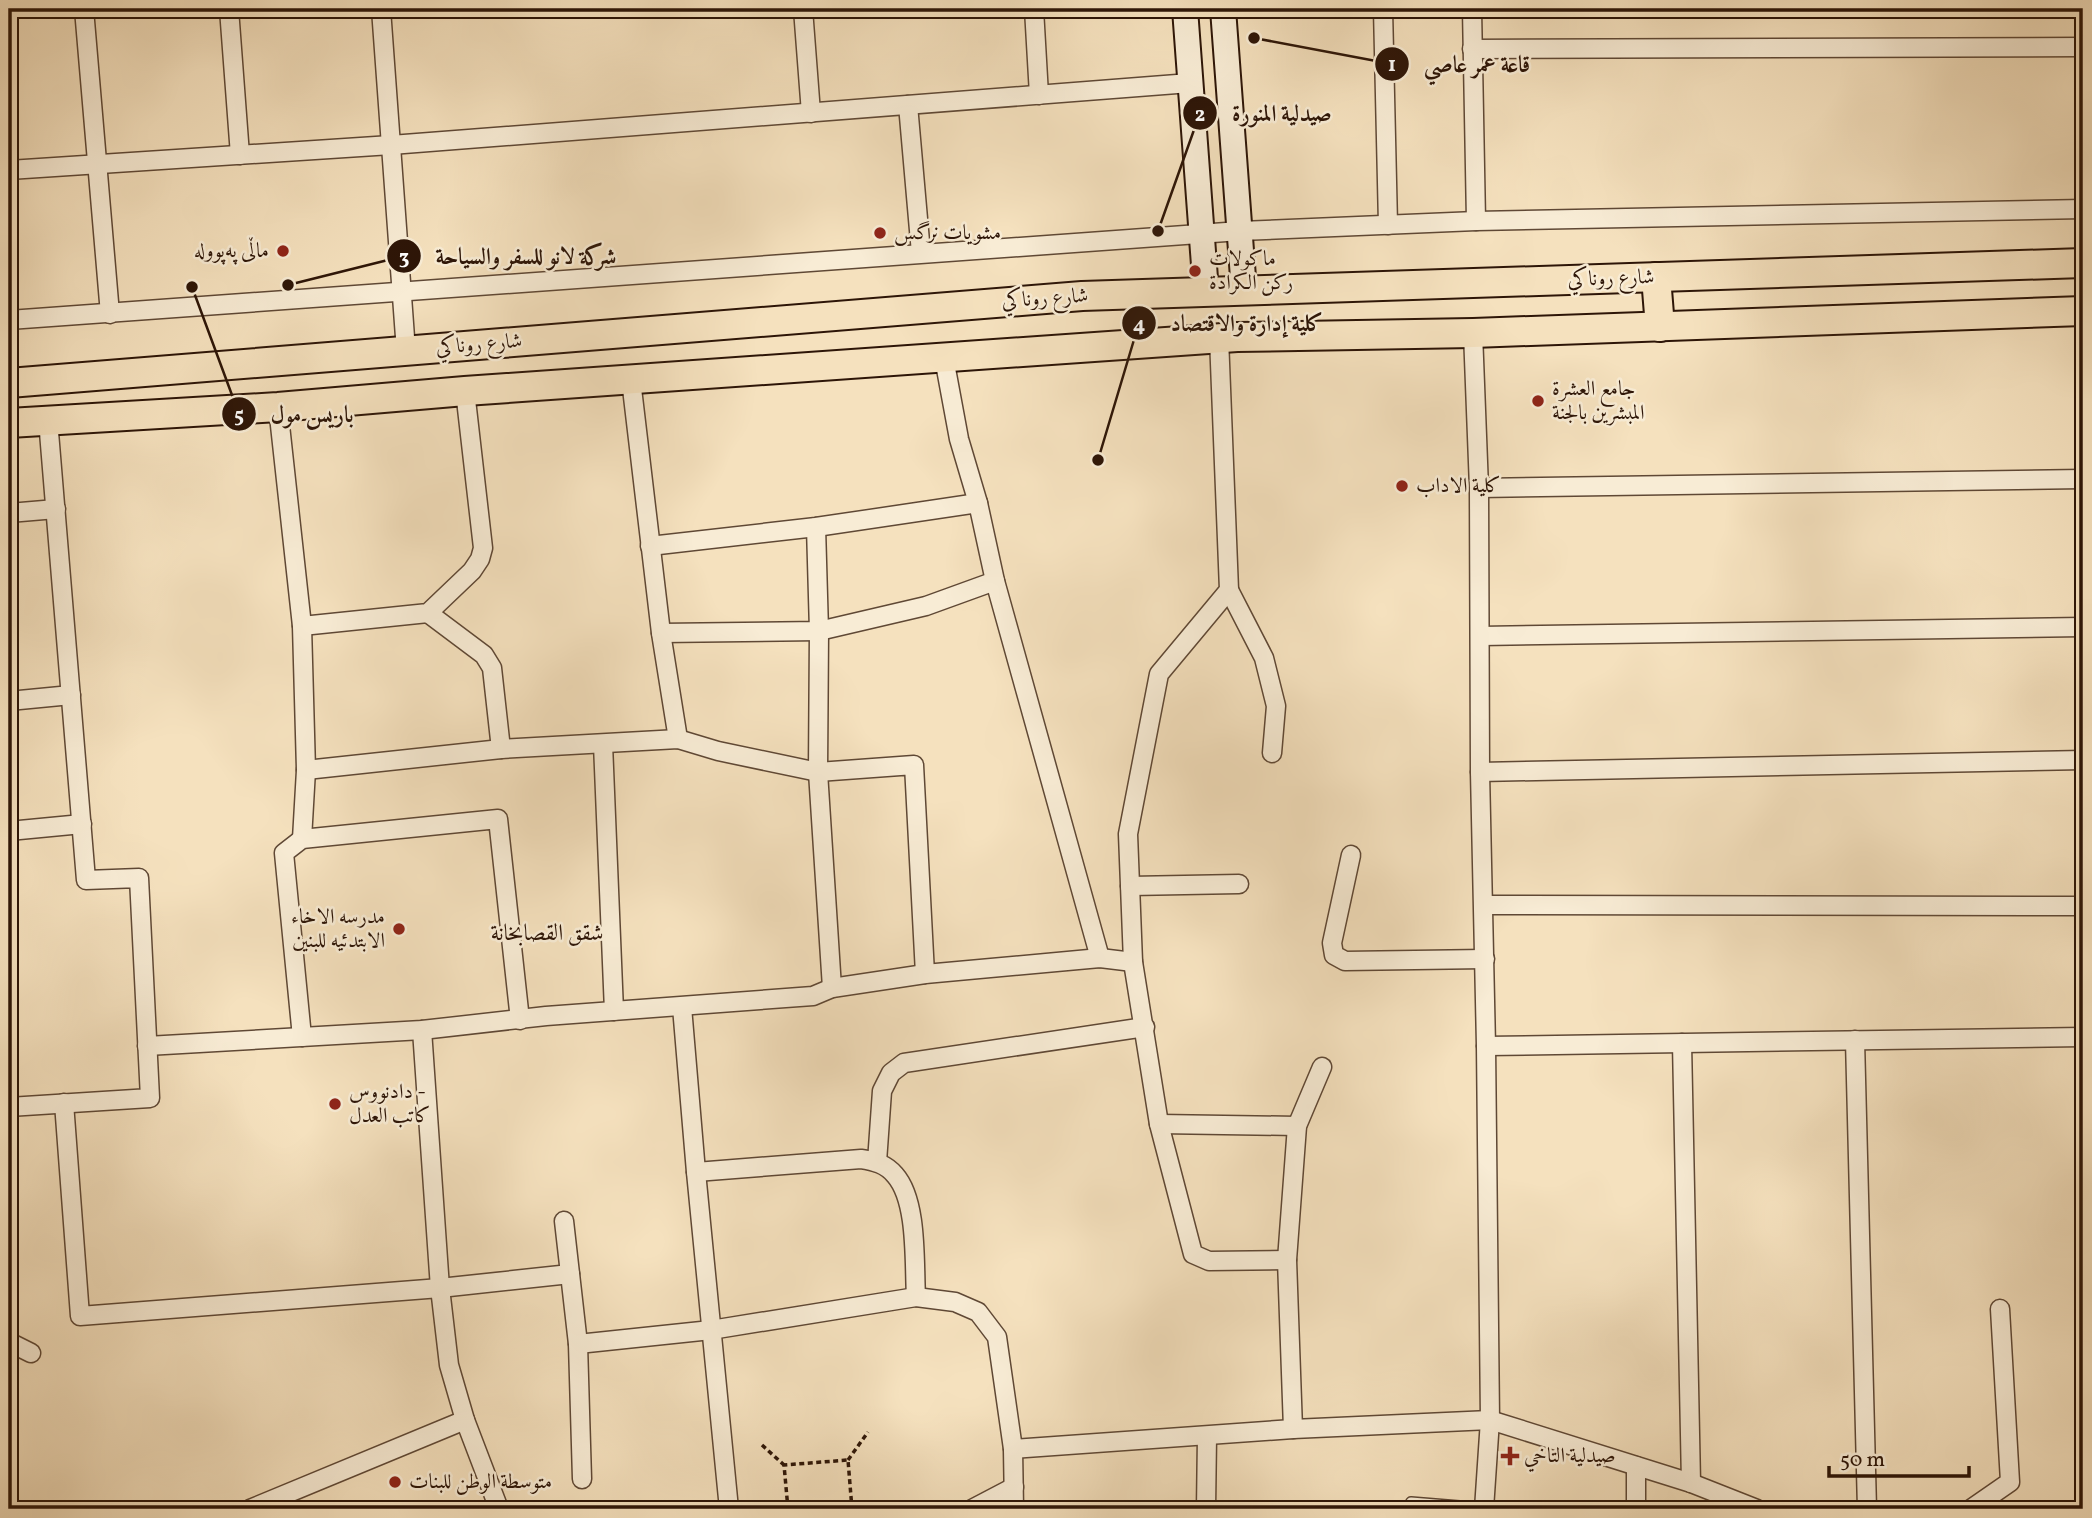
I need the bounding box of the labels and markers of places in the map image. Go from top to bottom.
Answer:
callout: قاعة عمر عاصي [1375,42,1544,86]
callout: صيدلية المنورة [1183,91,1346,135]
place label: مشويات نرگس [894,219,1001,248]
marker: مشويات نرگس [872,225,888,241]
callout: شركة لانو للسفر والسياحة [387,234,631,278]
place label: ماڵی پەپوولە [194,237,269,266]
marker: ماڵی پەپوولە [275,243,291,259]
place label: ماكولات ركن الكرادة [1209,245,1293,298]
marker: ماكولات ركن الكرادة [1187,263,1203,279]
callout: كلية إدارة والاقتصاد [1122,301,1338,345]
place label: جامع العشرة المبشرين بالجنة [1552,375,1645,428]
callout: باريس مول [221,392,367,436]
marker: جامع العشرة المبشرين بالجنة [1530,393,1546,409]
place label: كلية الاداب [1416,472,1501,501]
marker: كلية الاداب [1394,478,1410,494]
place label: مدرسه الاخاء الابتدئيه للبنين [291,903,385,956]
marker: مدرسه الاخاء الابتدئيه للبنين [391,921,407,937]
place label: دادنووس - کاتب العدل [349,1078,431,1131]
marker: دادنووس - کاتب العدل [327,1096,343,1112]
place label: صيدلية التاخي [1524,1442,1616,1472]
marker: صيدلية التاخي [1502,1448,1518,1464]
place label: متوسطة الوطن للبنات [409,1468,552,1497]
marker: متوسطة الوطن للبنات [387,1474,403,1490]

